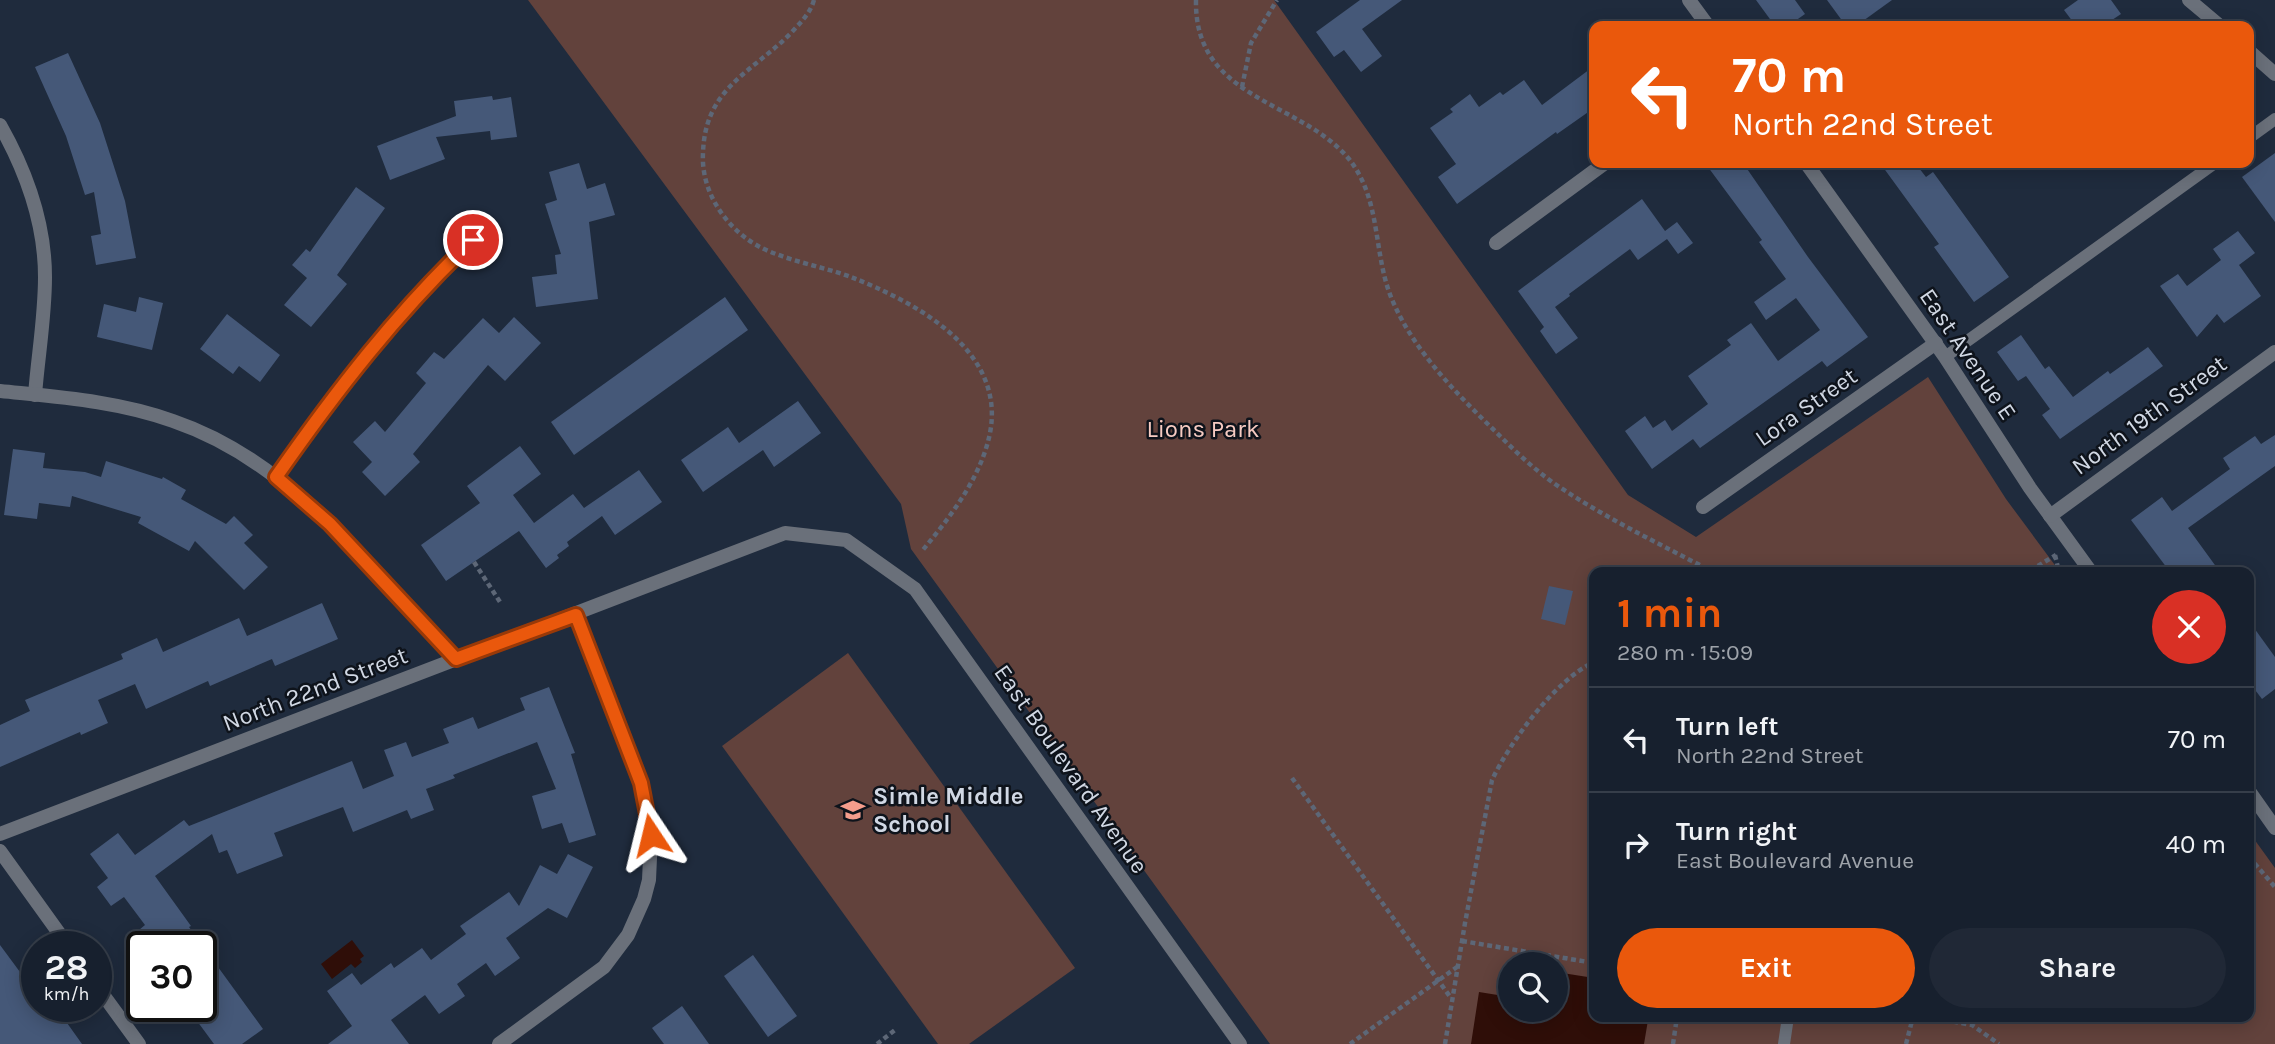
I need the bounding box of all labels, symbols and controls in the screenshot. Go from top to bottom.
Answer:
text: 70 m [1732,47,1846,104]
icon: left [1617,49,1708,140]
text: North 22nd Street [1732,106,1993,143]
pin [443,210,503,270]
icon: arrive [454,221,492,259]
street label: East Avenue E [1914,283,2022,425]
street label: North 19th Street [2066,349,2232,481]
street label: Lora Street [1750,362,1862,452]
park label: Lions Park [1147,415,1259,443]
text: 1 min [1617,588,1722,638]
button: close [2152,590,2226,664]
text: 280 m · 15:09 [1617,639,1753,666]
street label: North 22nd Street [219,641,411,737]
street label: East Boulevard Avenue [988,659,1154,879]
text: Turn left [1676,711,1778,742]
icon: left [1617,721,1655,759]
text: 70 m [2168,724,2226,755]
text: North 22nd Street [1676,742,1863,769]
place label: Simle Middle School [873,782,1023,838]
school or university icon: Simle Middle School [839,796,867,824]
position arrow [614,798,688,872]
text: Turn right [1676,816,1797,847]
icon: right [1617,826,1655,864]
text: 40 m [2166,829,2226,860]
text: East Boulevard Avenue [1676,847,1914,874]
button: Exit [1617,928,1915,1008]
button: Share [1929,928,2226,1008]
speed limit sign: 30 [126,931,217,1022]
text: 28 [45,947,88,988]
map controls [1498,952,1568,1022]
button: search [1498,952,1568,1022]
text: km/h [44,983,89,1005]

